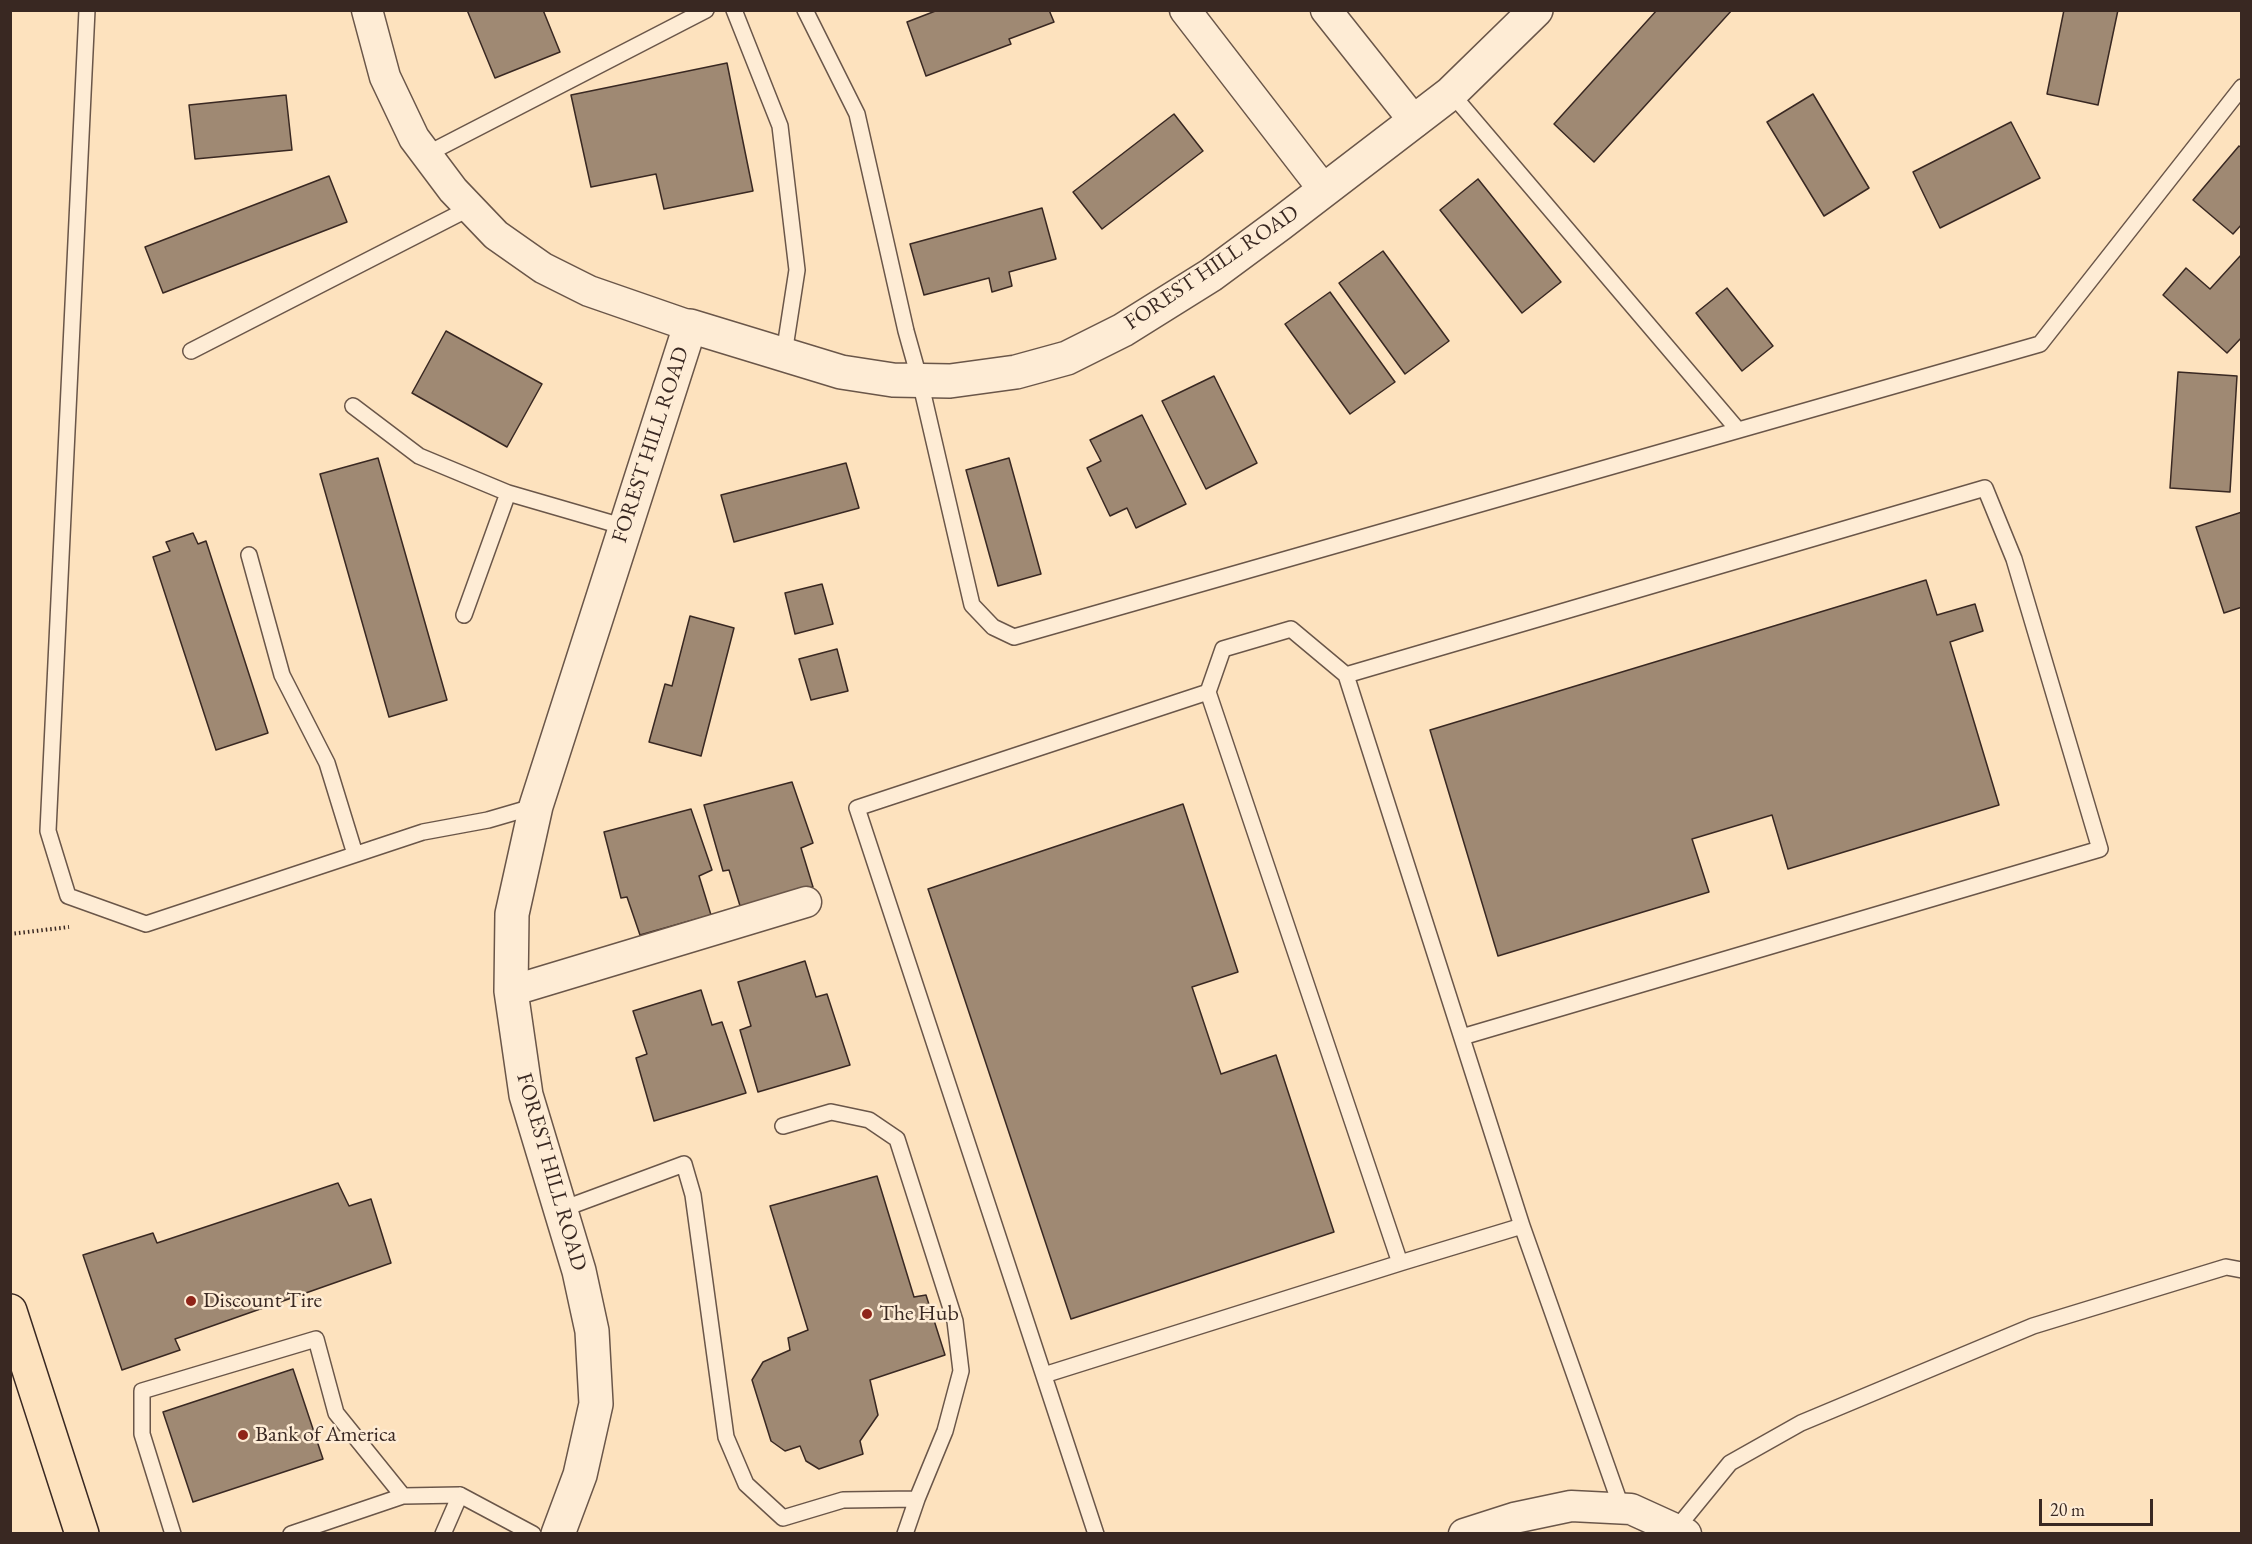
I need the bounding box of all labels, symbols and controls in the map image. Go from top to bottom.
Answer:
street label: FOREST HILL ROAD [1120,200,1304,336]
street label: FOREST HILL ROAD [607,344,695,546]
street label: FOREST HILL ROAD [510,1070,592,1274]
place label: Discount Tire [203,1288,322,1314]
marker: Discount Tire [184,1294,198,1308]
place label: The Hub [879,1301,959,1327]
marker: The Hub [860,1307,874,1321]
place label: Bank of America [255,1422,396,1448]
marker: Bank of America [236,1428,250,1442]
scale bar [2042,1487,2156,1525]
text: 20 m [2050,1498,2085,1521]

